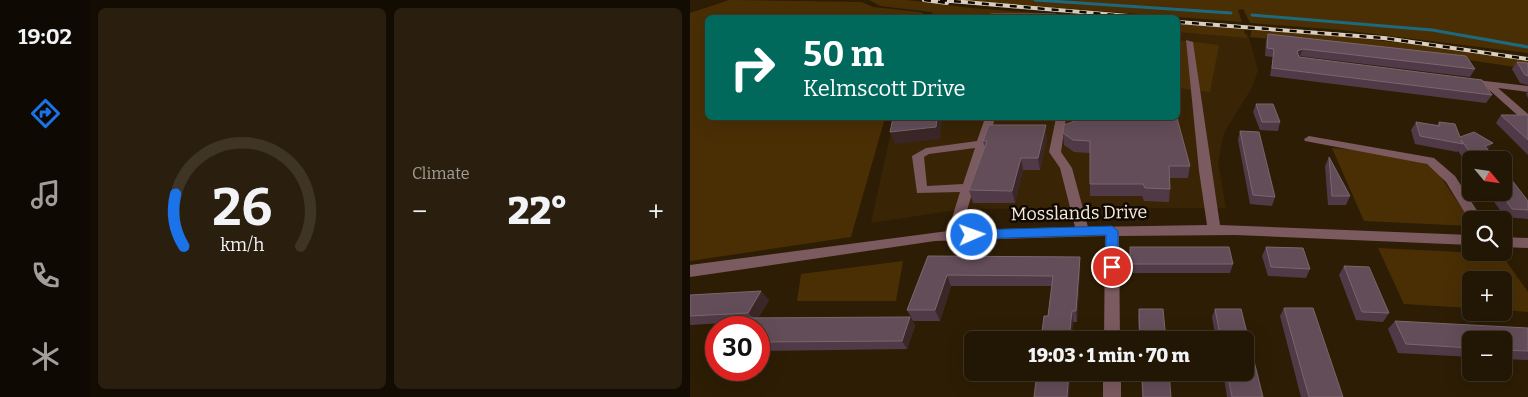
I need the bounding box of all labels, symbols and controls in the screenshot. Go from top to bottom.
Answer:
text: 19:02 [18,23,72,50]
text: 50 m [803,33,884,75]
icon: right [720,35,785,100]
text: Kelmscott Drive [803,75,966,102]
icon: directions [28,96,63,131]
north arrow [1462,151,1512,201]
map controls [1462,151,1512,381]
text: Climate [412,164,470,183]
text: 26 [212,176,272,239]
icon: music [28,177,63,212]
text: 22° [508,188,568,234]
text: − [412,195,427,228]
text: + [648,195,664,228]
street label: Mosslands Drive [1010,201,1148,225]
position arrow [945,208,997,260]
button: search [1462,211,1512,261]
text: km/h [220,234,264,256]
pin [1091,246,1133,288]
icon: arrive [1098,253,1126,281]
icon: phone [28,258,63,293]
button: + [1462,271,1512,321]
speed limit sign: 30 [705,316,770,381]
button: − [1462,331,1512,381]
icon: climate [28,339,63,374]
text: 19:03 · 1 min · 70 m [1028,344,1190,367]

